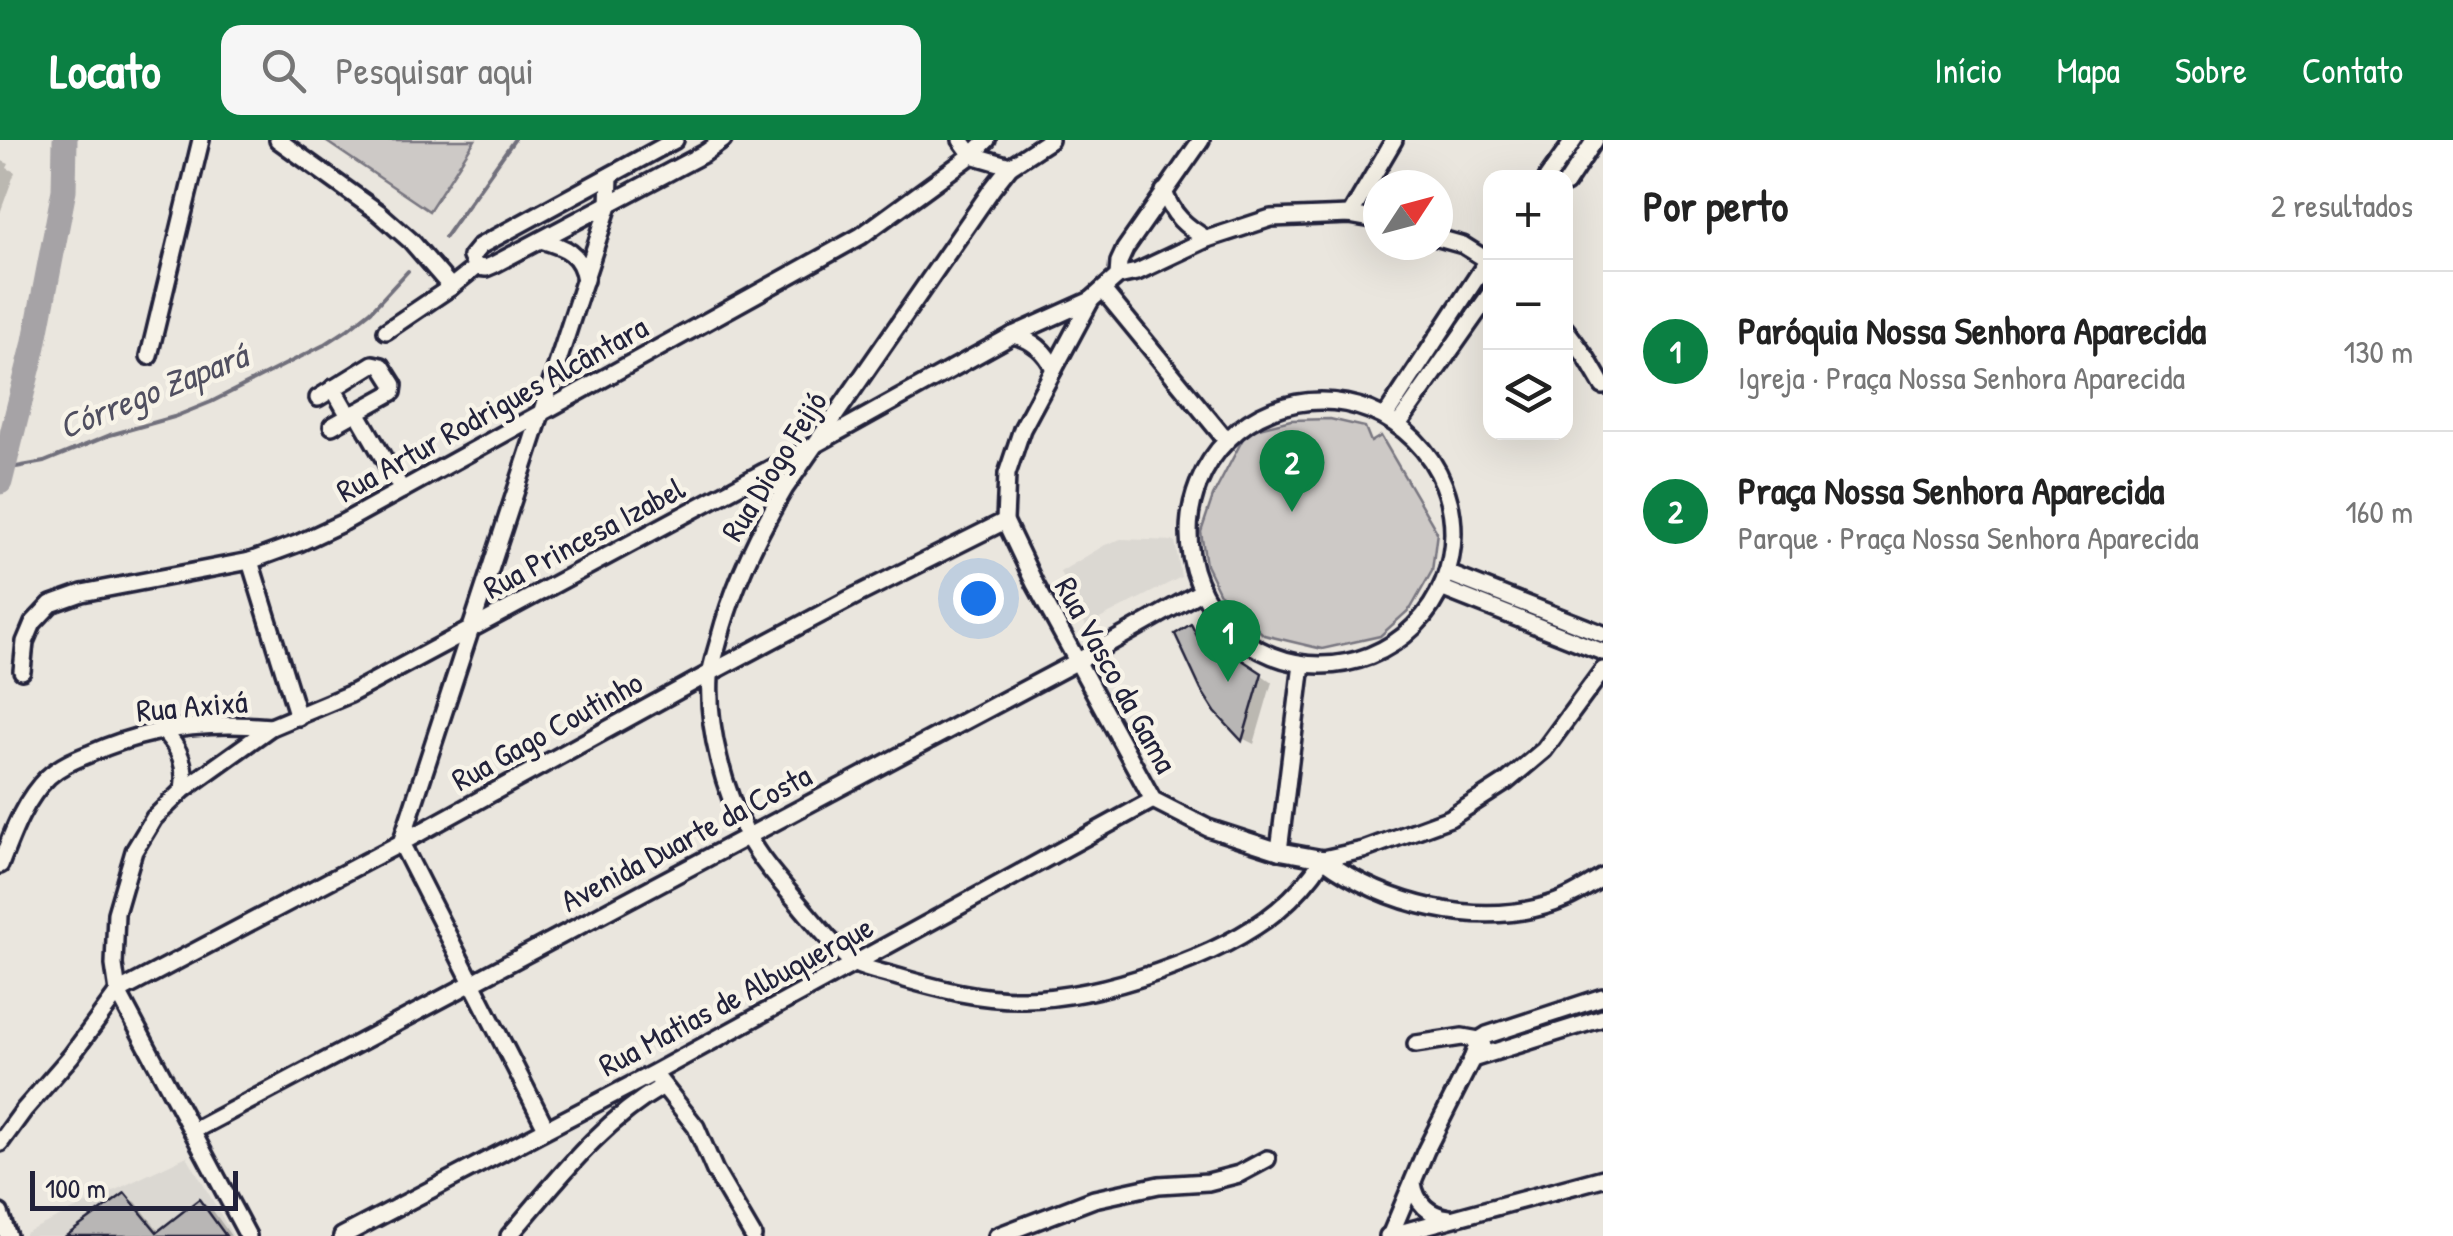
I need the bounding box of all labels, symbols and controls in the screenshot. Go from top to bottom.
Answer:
search box [221,25,921,115]
text: Locato [50,38,161,103]
icon: search [256,43,311,98]
text: Pesquisar aqui [336,44,534,96]
text: Início [1934,47,2002,94]
text: Mapa [2057,47,2120,94]
text: Sobre [2175,47,2247,94]
text: Contato [2302,47,2403,94]
north arrow [1363,170,1453,260]
map controls [1483,170,1573,440]
button: + [1483,170,1573,260]
text: Por perto [1643,177,1788,234]
text: 2 resultados [2271,184,2413,227]
button: − [1483,260,1573,350]
text: Paróquia Nossa Senhora Aparecida [1738,304,2206,356]
street label: Rua Artur Rodrigues Alcântara [329,305,655,512]
water label: Córrego Zapará [52,330,257,450]
text: 1 [1670,330,1681,373]
text: 130 m [2344,330,2413,373]
button: layers [1483,350,1573,440]
text: Igreja · Praça Nossa Senhora Aparecida [1738,356,2185,399]
street label: Rua Diogo Feijó [710,382,837,549]
pin: 2 [1260,430,1324,512]
text: Praça Nossa Senhora Aparecida [1738,464,2164,516]
street label: Rua Princesa Izabel [476,466,692,609]
text: 2 [1668,490,1683,533]
text: 160 m [2345,490,2413,533]
text: Parque · Praça Nossa Senhora Aparecida [1738,516,2199,559]
street label: Rua Vasco da Gama [1045,569,1188,780]
your location [953,573,1004,624]
pin: 1 [1196,600,1260,682]
street label: Rua Gago Coutinho [444,660,650,801]
street label: Rua Axixá [135,679,249,732]
street label: Avenida Duarte da Costa [553,753,819,922]
street label: Rua Matias de Albuquerque [591,905,881,1086]
scale bar [30,1166,238,1210]
text: 100 m [45,1169,106,1207]

